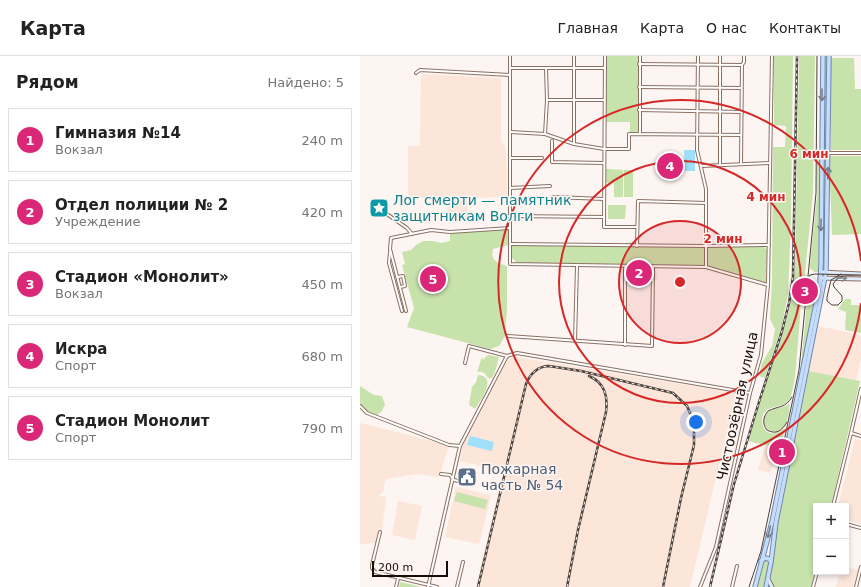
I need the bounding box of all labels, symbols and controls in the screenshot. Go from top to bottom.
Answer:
text: Карта [20,17,86,39]
text: Главная [557,20,618,36]
text: Карта [640,20,684,36]
text: О нас [706,20,747,36]
text: Контакты [769,20,841,36]
text: Рядом [16,72,79,92]
text: Найдено: 5 [268,75,344,90]
one-way arrow [818,88,826,101]
text: Гимназия №14 [55,124,181,142]
text: 1 [25,133,35,148]
text: 240 m [301,133,343,148]
text: Вокзал [55,142,103,157]
text: 6 мин [789,147,829,161]
pin: 4 [657,151,683,181]
one-way arrow [824,167,831,180]
text: 4 мин [746,190,786,204]
place label: Лог смерти — памятник защитникам Волги [393,192,571,224]
text: Отдел полиции № 2 [55,196,228,214]
place icon: Лог смерти — памятник защитникам Волги [368,197,390,219]
text: 2 [25,205,35,220]
text: 420 m [301,205,343,220]
text: Учреждение [55,214,141,229]
one-way arrow [817,218,825,231]
text: 2 мин [703,232,743,246]
pin: 2 [626,258,652,288]
pin: 5 [420,264,446,294]
text: Стадион «Монолит» [55,268,229,286]
one-way arrow [834,274,847,282]
centre of rings [673,275,687,289]
pin: 3 [792,276,818,306]
text: 3 [25,277,35,292]
text: 450 m [301,277,343,292]
text: Вокзал [55,286,103,301]
street label: Чистоозёрная улица [713,330,761,482]
text: Искра [55,340,108,358]
text: 4 [25,349,35,364]
text: 680 m [301,349,343,364]
text: Спорт [55,358,96,373]
text: Стадион Монолит [55,412,209,430]
your location [686,412,706,432]
text: 5 [25,421,35,436]
text: 790 m [301,421,343,436]
text: Спорт [55,430,96,445]
pin: 1 [769,437,795,467]
place label: Пожарная часть № 54 [481,461,563,493]
public building icon: Пожарная часть № 54 [456,466,478,488]
map controls [813,503,849,575]
button: + [813,503,849,539]
one-way arrow [765,525,773,538]
button: − [813,539,849,575]
scale bar [372,559,448,578]
text: 200 m [378,561,413,574]

